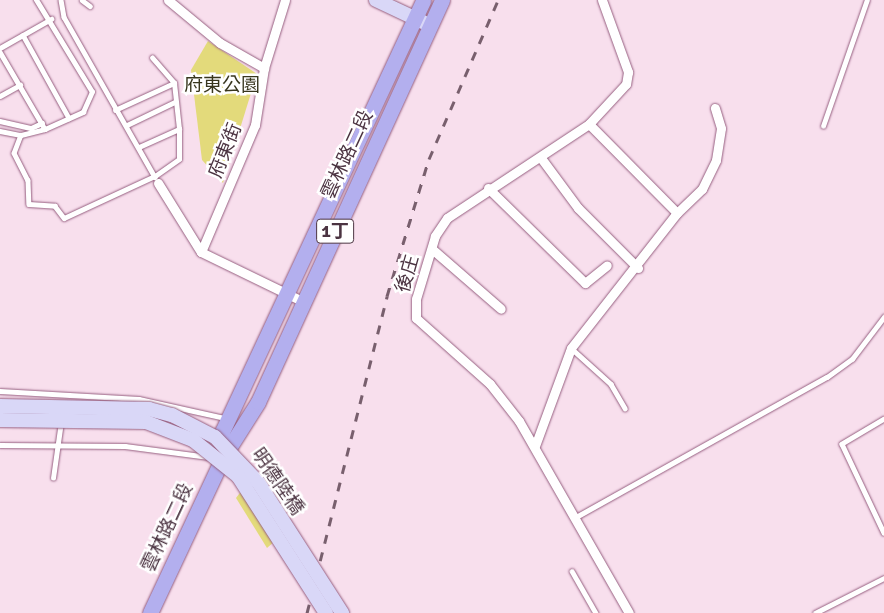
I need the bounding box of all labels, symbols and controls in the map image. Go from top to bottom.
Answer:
park label: 府東公園 [184,75,260,97]
street label: 雲林路二段 [318,107,378,203]
street label: 府東街 [205,120,247,182]
road number: 1丁 [315,216,355,247]
street label: 後庄 [392,253,424,295]
street label: 明德陸橋 [246,444,308,520]
street label: 雲林路二段 [138,480,198,576]

